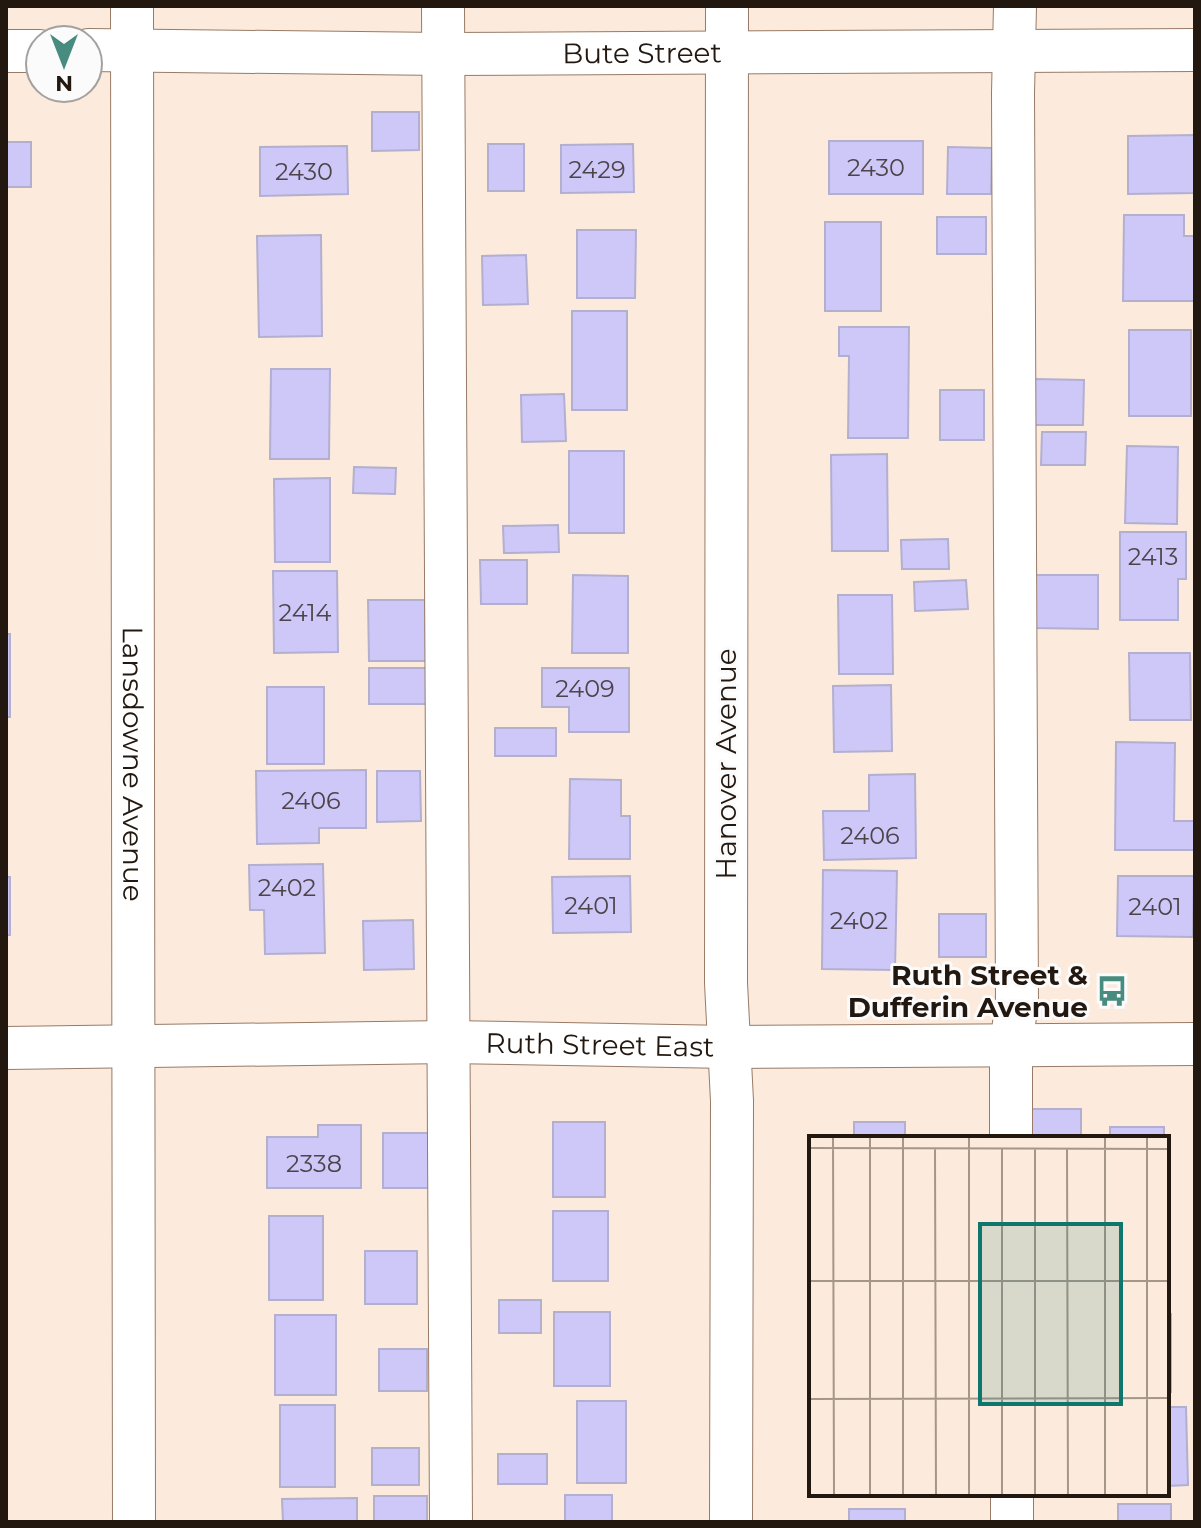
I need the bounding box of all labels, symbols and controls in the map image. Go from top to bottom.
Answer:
north arrow [24,24,104,104]
street label: Bute Street [562,36,722,70]
text: N [55,70,73,97]
house number: 2430 [847,153,905,182]
house number: 2429 [568,155,626,184]
house number: 2430 [275,157,333,186]
house number: 2413 [1128,542,1178,571]
house number: 2414 [279,598,332,627]
street label: Lansdowne Avenue [116,626,150,902]
street label: Hanover Avenue [709,648,743,880]
house number: 2409 [555,674,615,703]
house number: 2406 [281,786,341,815]
house number: 2406 [840,821,900,850]
house number: 2402 [258,873,316,902]
house number: 2401 [564,891,618,920]
house number: 2401 [1128,892,1182,921]
house number: 2402 [830,906,888,935]
place label: Ruth Street & Dufferin Avenue [848,958,1088,1024]
bus stop icon: Ruth Street & Dufferin Avenue [1095,974,1129,1008]
street label: Ruth Street East [485,1026,715,1064]
inset map [809,1136,1169,1496]
house number: 2338 [286,1149,342,1178]

